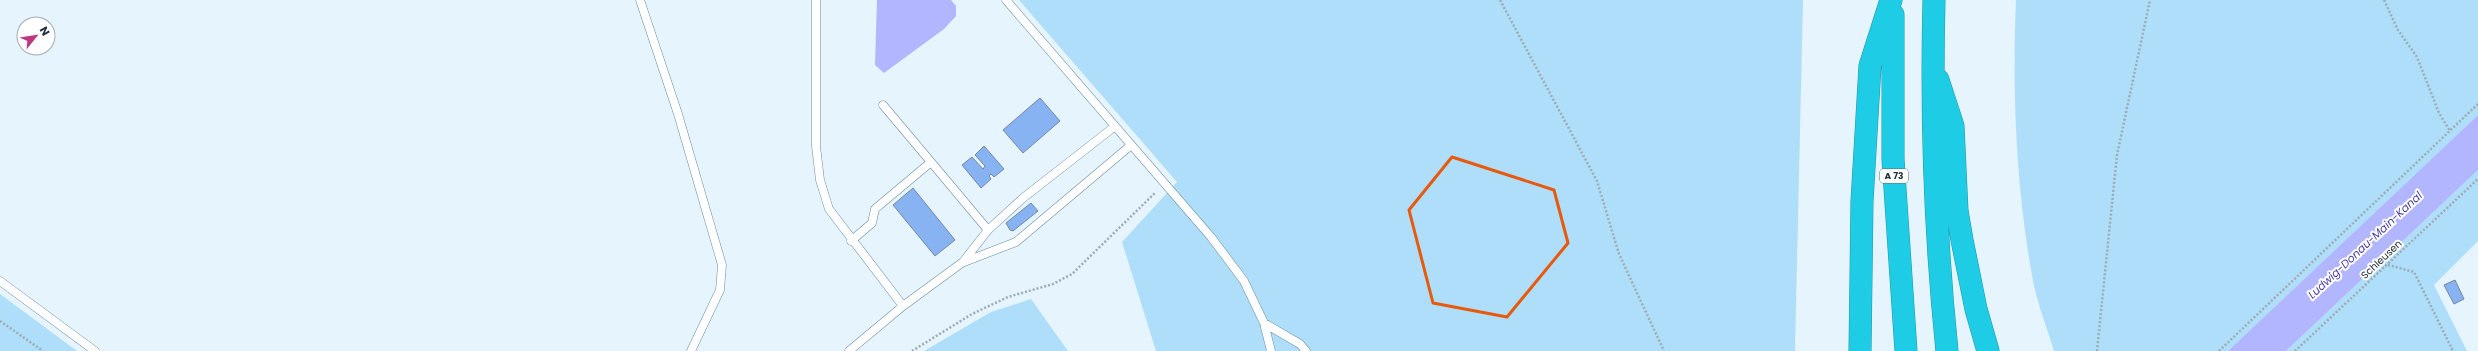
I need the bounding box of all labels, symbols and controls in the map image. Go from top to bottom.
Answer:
north arrow [16,16,56,56]
text: N [36,23,54,39]
road number: A 73 [1880,169,1908,183]
water label: Ludwig-Donau-Main-Kanal [2304,188,2426,302]
street label: Schleusen [2357,236,2405,282]

